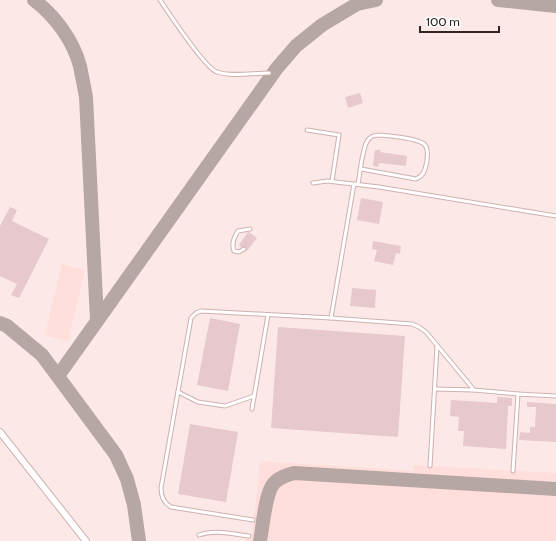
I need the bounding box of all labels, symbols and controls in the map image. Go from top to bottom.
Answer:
scale bar [420,8,499,34]
text: 100 m [426,14,460,29]

